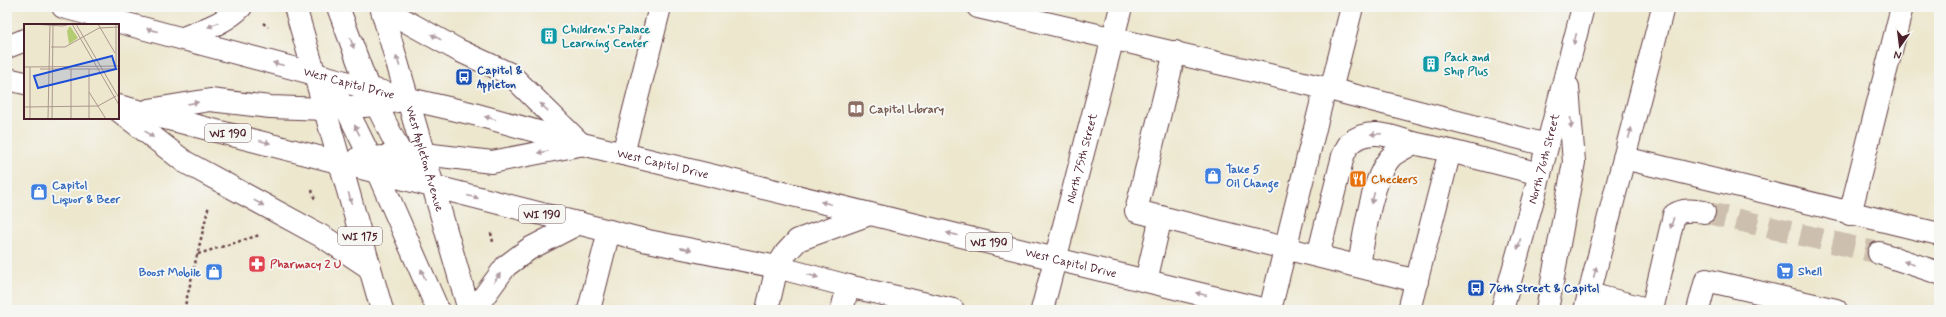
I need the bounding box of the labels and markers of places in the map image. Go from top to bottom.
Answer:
place label: Children's Palace Learning Center [562,22,651,53]
building icon: Children's Palace Learning Center [539,26,559,46]
place label: Pack and Ship Plus [1444,50,1490,80]
building icon: Pack and Ship Plus [1421,54,1441,74]
place label: Capitol & Appleton [477,63,523,93]
bus stop icon: Capitol & Appleton [454,67,474,87]
library icon: Capitol Library [846,99,866,119]
place label: Capitol Library [869,102,945,118]
place label: Take 5 Oil Change [1226,162,1279,193]
shop icon: Take 5 Oil Change [1203,166,1223,186]
restaurant icon: Checkers [1348,169,1368,189]
place label: Checkers [1371,172,1418,188]
place label: Capitol Liquor & Beer [52,178,121,208]
shop icon: Capitol Liquor & Beer [29,182,49,202]
pharmacy icon: Pharmacy 2 U [247,254,267,274]
place label: Pharmacy 2 U [270,257,342,273]
supermarket icon: Shell [1775,261,1795,281]
shop icon: Boost Mobile [204,262,224,282]
place label: Shell [1798,264,1822,280]
place label: Boost Mobile [139,265,201,281]
bus stop icon: 76th Street & Capitol [1466,278,1486,298]
place label: 76th Street & Capitol [1489,281,1599,297]

